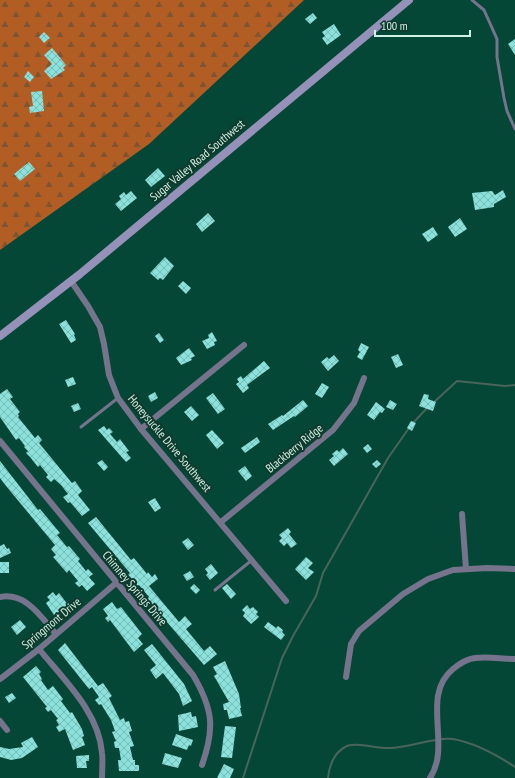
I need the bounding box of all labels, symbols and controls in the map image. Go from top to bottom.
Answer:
scale bar [375,12,470,38]
text: 100 m [381,18,408,33]
street label: Sugar Valley Road Southwest [147,115,248,204]
street label: Honeysuckle Drive Southwest [125,391,216,495]
street label: Blackberry Ridge [262,420,326,476]
street label: Chimney Springs Drive [99,548,171,628]
street label: Springmont Drive [18,594,84,652]

